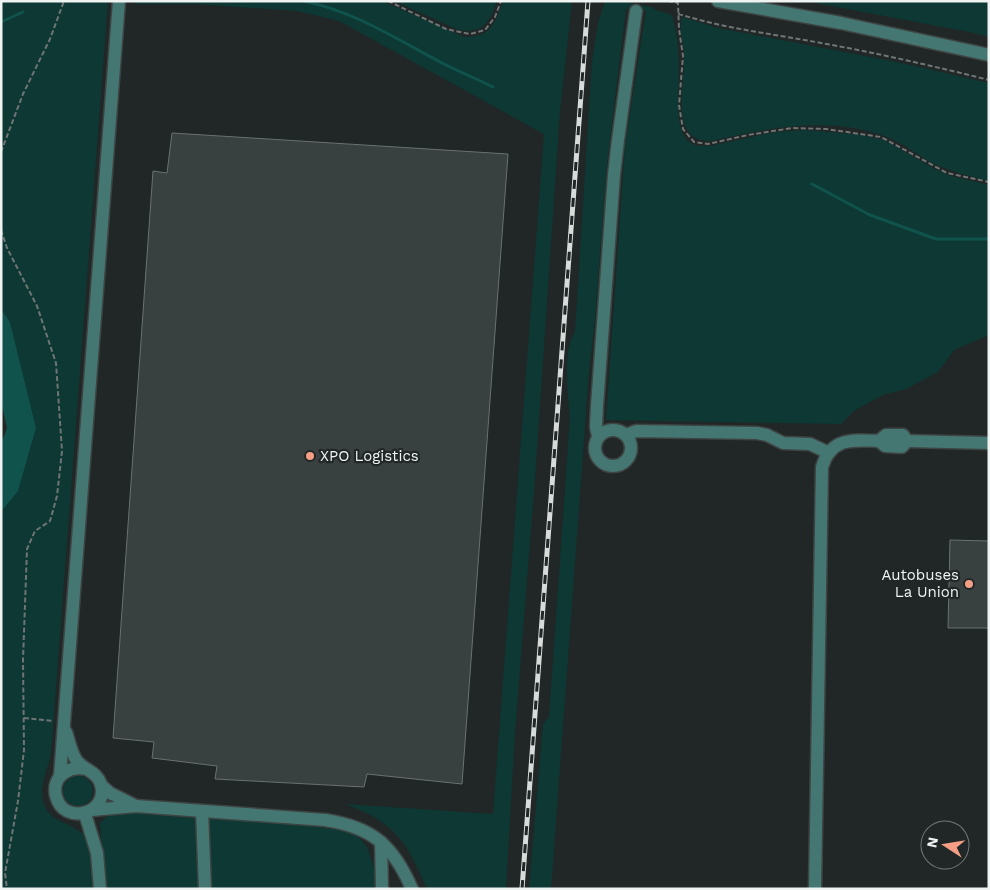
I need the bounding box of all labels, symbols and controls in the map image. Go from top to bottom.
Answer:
place label: XPO Logistics [320,447,419,465]
marker: XPO Logistics [304,450,316,462]
place label: Autobuses La Union [882,566,959,601]
marker: Autobuses La Union [963,578,975,590]
north arrow [920,820,970,870]
text: N [923,836,941,849]

